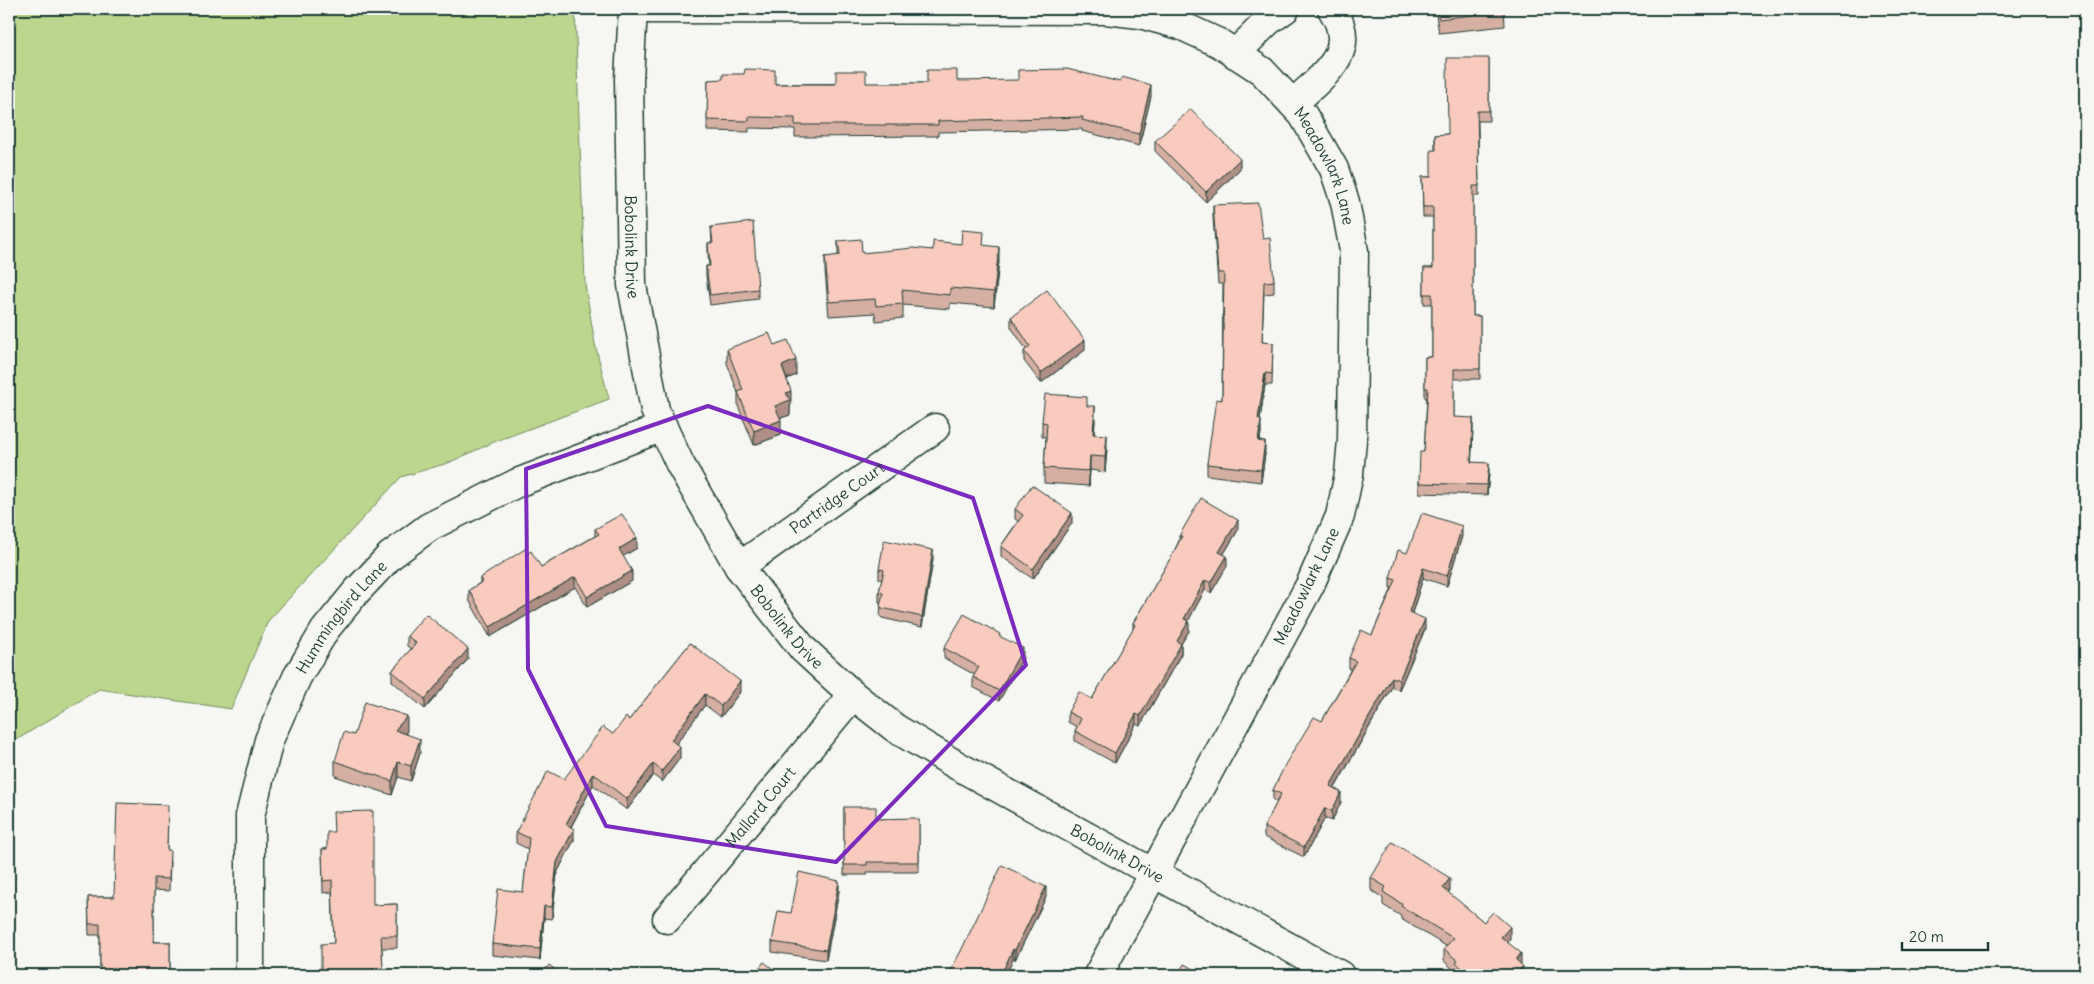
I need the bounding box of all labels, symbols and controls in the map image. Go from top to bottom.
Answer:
street label: Meadowlark Lane [1290,102,1359,226]
street label: Bobolink Drive [621,195,644,300]
street label: Partridge Court [785,457,889,538]
street label: Meadowlark Lane [1269,524,1343,648]
street label: Hummingbird Lane [291,556,391,677]
street label: Bobolink Drive [746,580,828,673]
street label: Mallard Court [721,762,800,851]
street label: Bobolink Drive [1067,820,1168,887]
scale bar [1902,919,1988,951]
text: 20 m [1909,927,1944,946]

